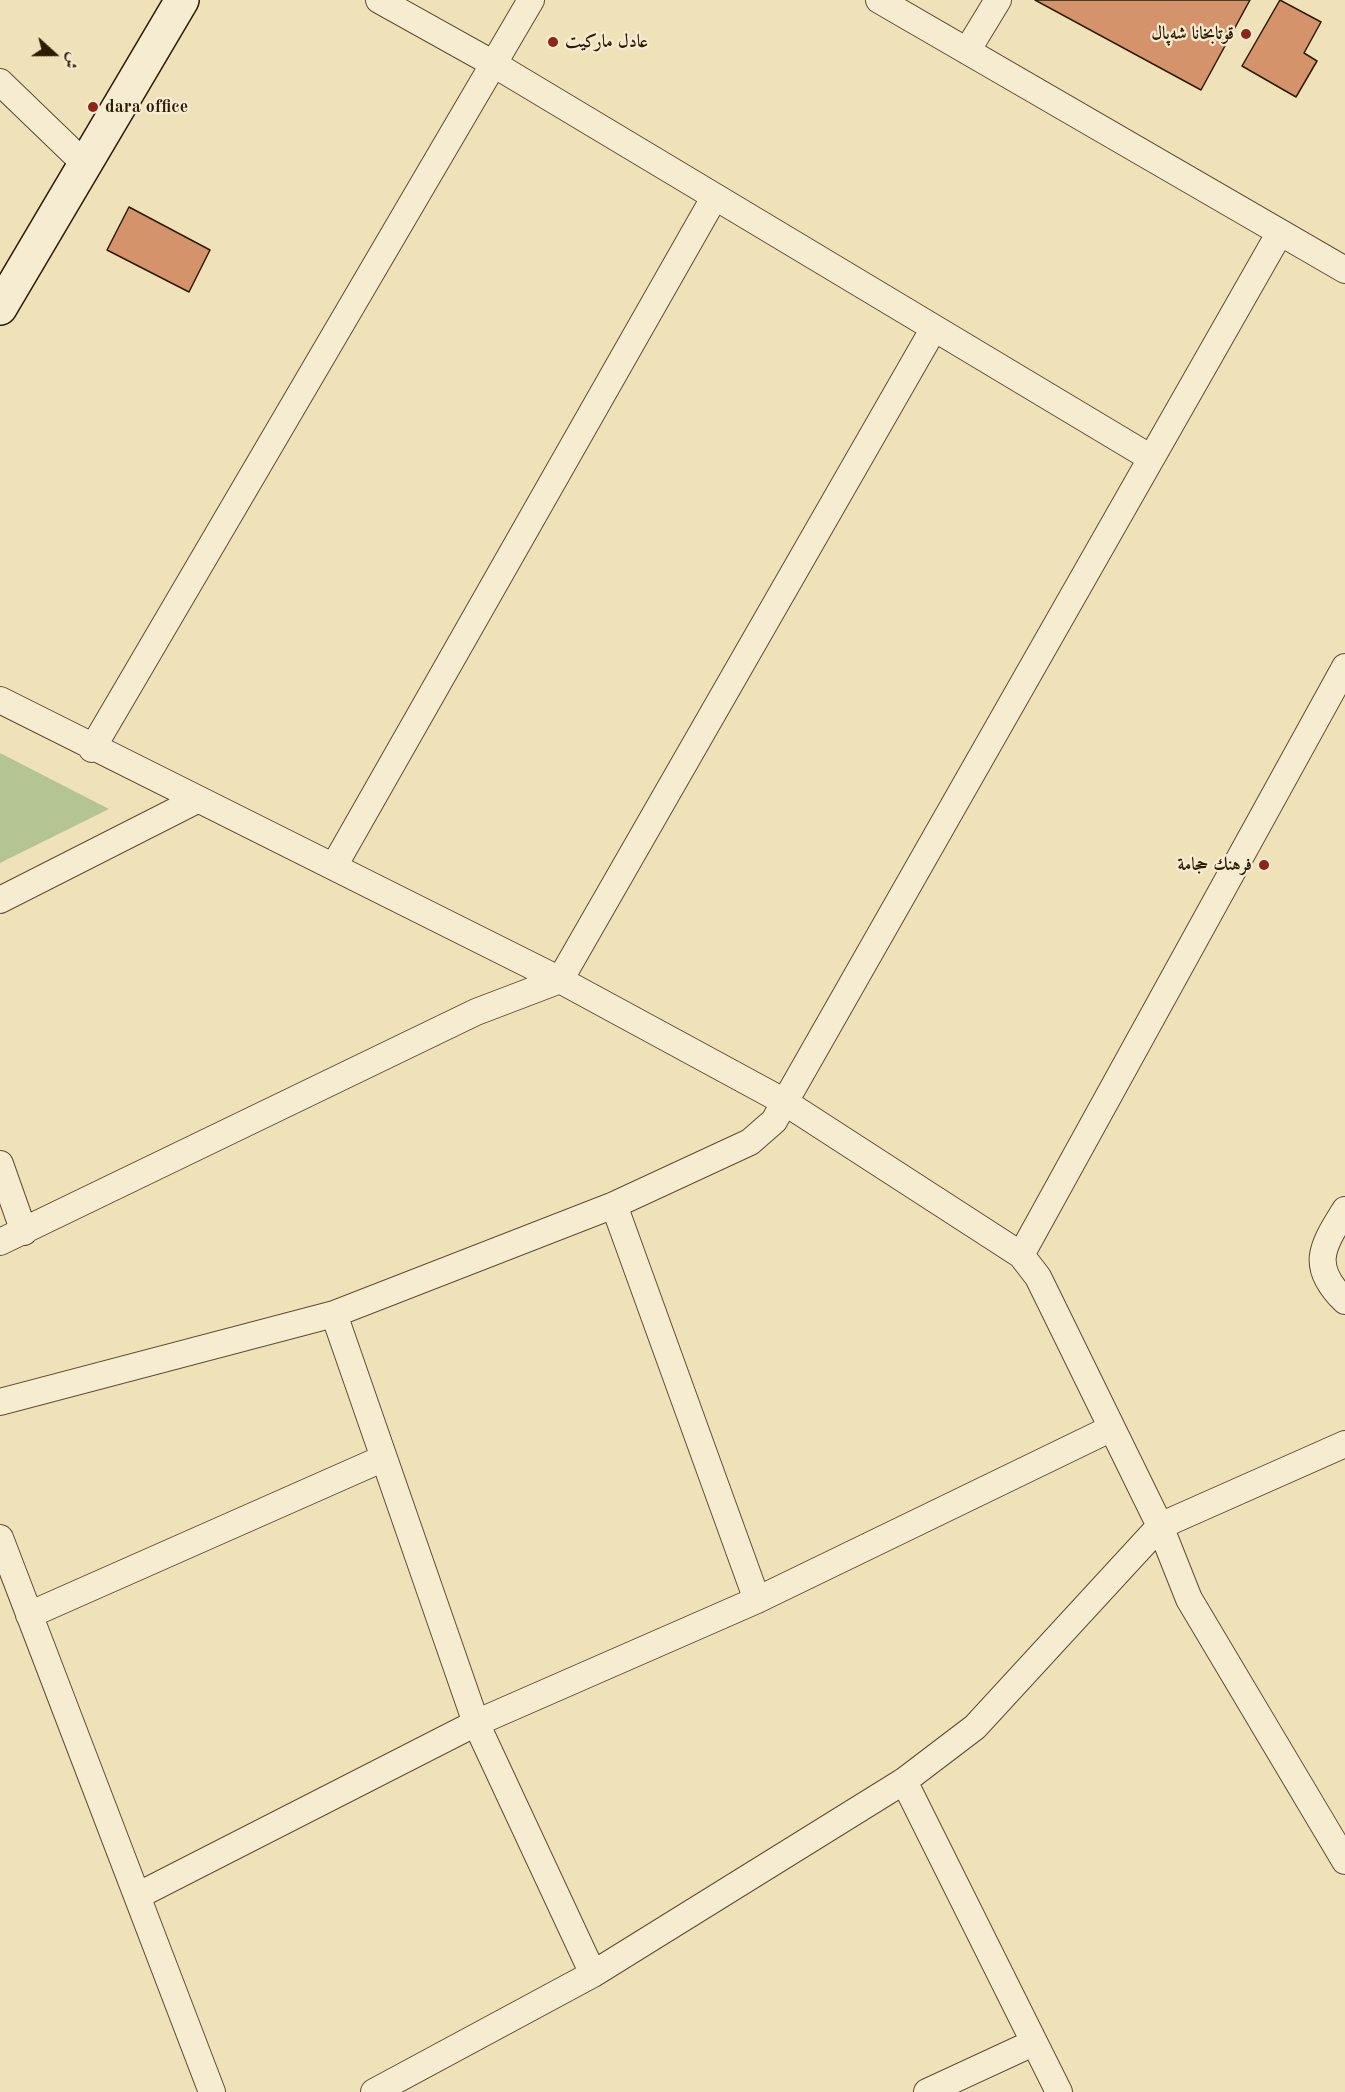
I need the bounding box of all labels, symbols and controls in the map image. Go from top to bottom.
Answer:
place label: قوتابخانا شەپال [1151,23,1234,45]
north arrow [24,24,84,84]
marker: قوتابخانا شەپال [1239,27,1253,41]
place label: عادل ماركيت [565,31,648,53]
marker: عادل ماركيت [546,35,560,49]
text: ش [60,50,81,71]
place label: dara office [105,96,188,118]
marker: dara office [86,100,100,114]
place label: فرهنك حجامة [1177,854,1252,876]
marker: فرهنك حجامة [1257,858,1271,872]

